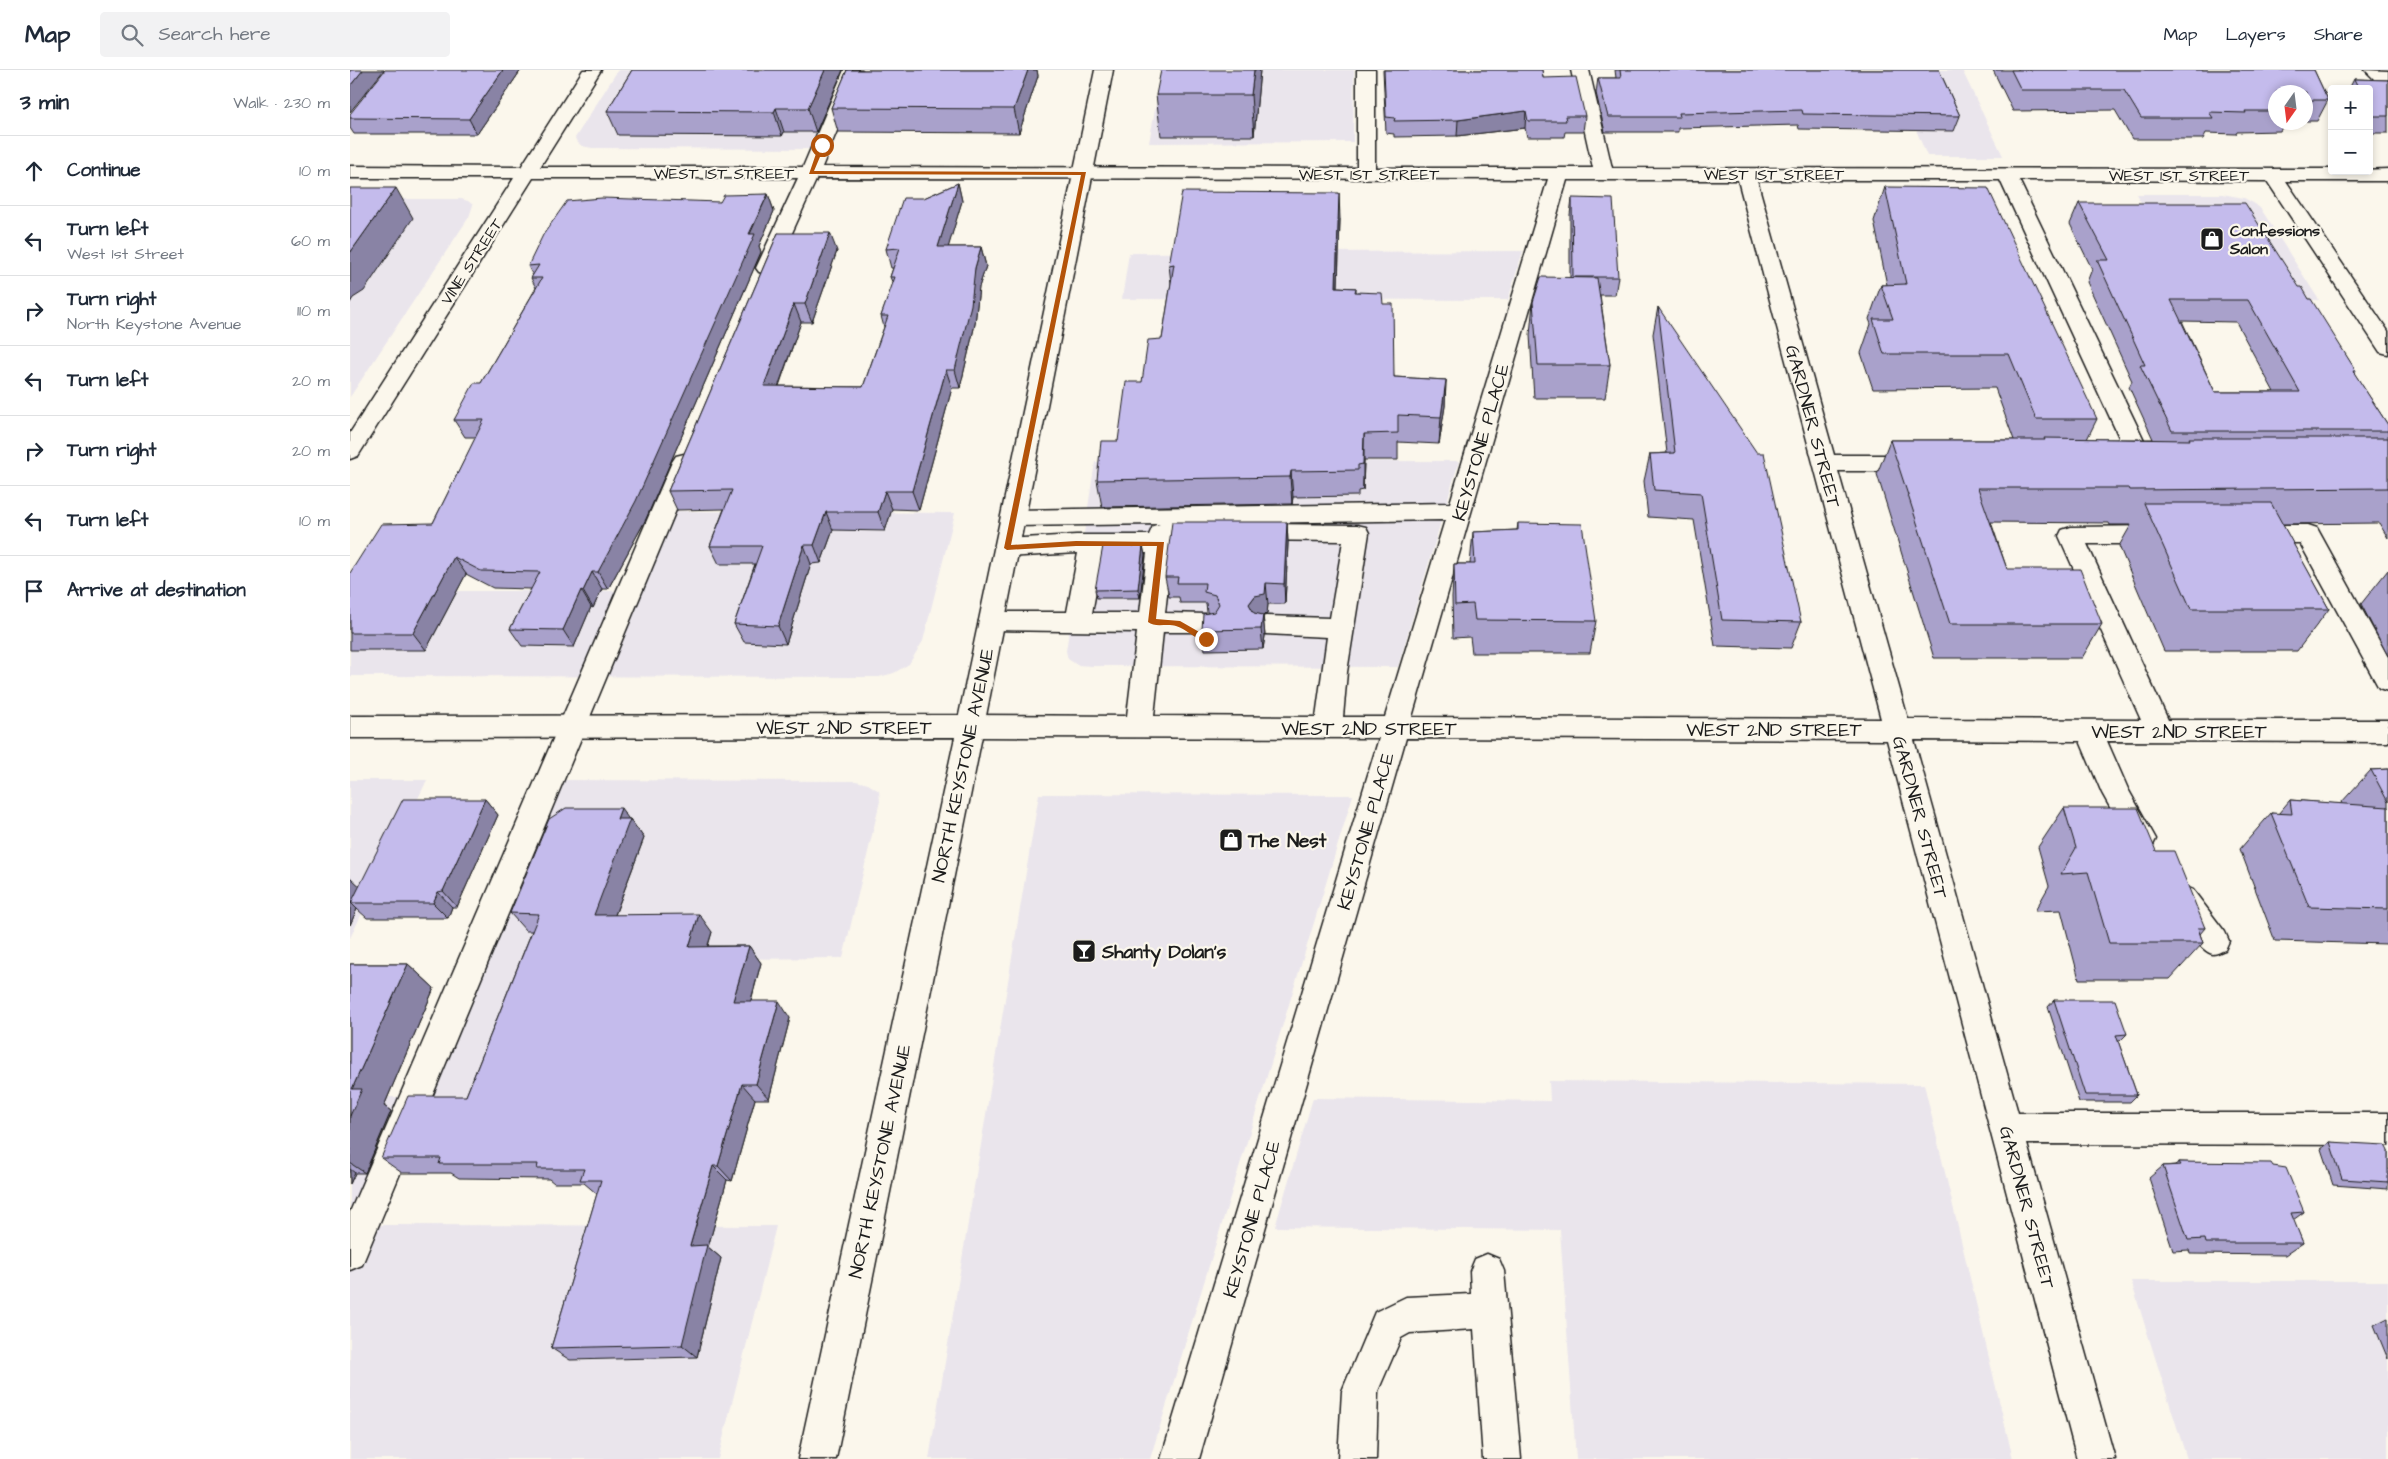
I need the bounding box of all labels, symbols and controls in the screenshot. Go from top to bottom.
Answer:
search box [100,12,450,57]
text: Map [25,18,70,52]
icon: search [118,21,146,49]
text: Search here [158,21,271,48]
text: Map [2163,22,2197,47]
text: Layers [2225,22,2286,47]
text: Share [2314,22,2363,47]
north arrow [2268,85,2313,130]
map controls [2328,85,2373,175]
button: + [2328,85,2373,130]
text: 3 min [20,88,69,117]
text: Walk · 230 m [233,92,330,114]
button: − [2328,130,2373,175]
route start [811,134,834,157]
icon: ahead [20,157,48,185]
text: Continue [67,157,141,184]
text: 10 m [299,160,330,182]
street label: WEST 1ST STREET [654,163,794,185]
street label: WEST 1ST STREET [1299,164,1439,186]
street label: WEST 1ST STREET [1704,164,1844,186]
street label: WEST 1ST STREET [2109,165,2249,187]
street label: VINE STREET [436,214,508,309]
text: Turn left [67,216,148,243]
place label: Confessions Salon [2229,220,2320,260]
shop icon: Confessions Salon [2199,226,2225,252]
icon: left [20,227,48,255]
text: 60 m [291,230,330,252]
text: West 1st Street [67,243,184,265]
text: Turn right [67,286,156,313]
icon: right [20,297,48,325]
text: 110 m [297,300,330,322]
text: North Keystone Avenue [67,313,241,335]
street label: GARDNER STREET [1778,342,1847,511]
street label: KEYSTONE PLACE [1446,361,1517,524]
icon: left [20,367,48,395]
text: Turn left [67,367,148,394]
text: 20 m [292,370,330,392]
icon: right [20,437,48,465]
text: Turn right [67,437,156,464]
text: 20 m [292,440,330,462]
icon: left [20,507,48,535]
text: Turn left [67,507,148,534]
text: 10 m [299,510,330,532]
icon: arrive [20,577,48,605]
text: Arrive at destination [67,577,246,604]
route end [1195,628,1218,651]
street label: NORTH KEYSTONE AVENUE [925,646,1001,885]
street label: WEST 2ND STREET [756,715,932,742]
street label: WEST 2ND STREET [1281,716,1457,743]
street label: WEST 2ND STREET [1686,717,1862,744]
street label: WEST 2ND STREET [2091,719,2267,746]
street label: GARDNER STREET [1885,733,1954,902]
street label: KEYSTONE PLACE [1331,750,1402,913]
shop icon: The Nest [1218,827,1244,853]
place label: The Nest [1247,828,1327,855]
bar icon: Shanty Dolan's [1071,938,1097,964]
place label: Shanty Dolan's [1101,939,1227,967]
street label: NORTH KEYSTONE AVENUE [842,1042,918,1281]
street label: GARDNER STREET [1992,1123,2061,1292]
street label: KEYSTONE PLACE [1217,1138,1288,1301]

